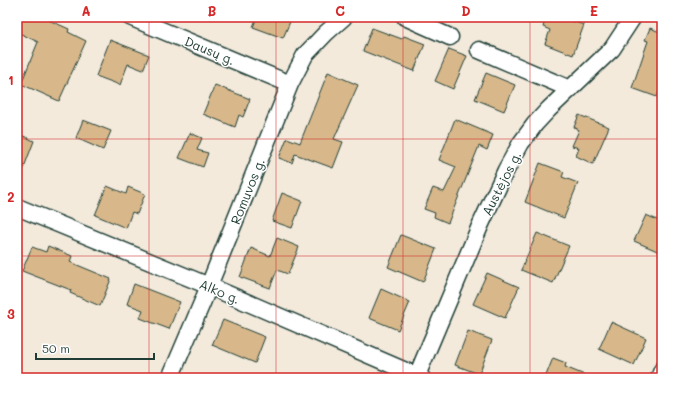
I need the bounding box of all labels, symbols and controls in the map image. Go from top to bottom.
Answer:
text: A [81,2,91,19]
text: B [208,2,217,19]
text: C [335,2,345,19]
text: D [461,2,471,19]
text: E [590,2,598,19]
street label: Dausų g. [182,32,238,68]
text: 1 [8,71,14,88]
street label: Austėjos g. [478,148,524,218]
street label: Romuvos g. [226,155,268,227]
text: 2 [7,188,15,205]
street label: Alko g. [197,275,243,307]
text: 3 [7,305,15,322]
scale bar [36,335,154,361]
text: 50 m [42,340,70,356]

